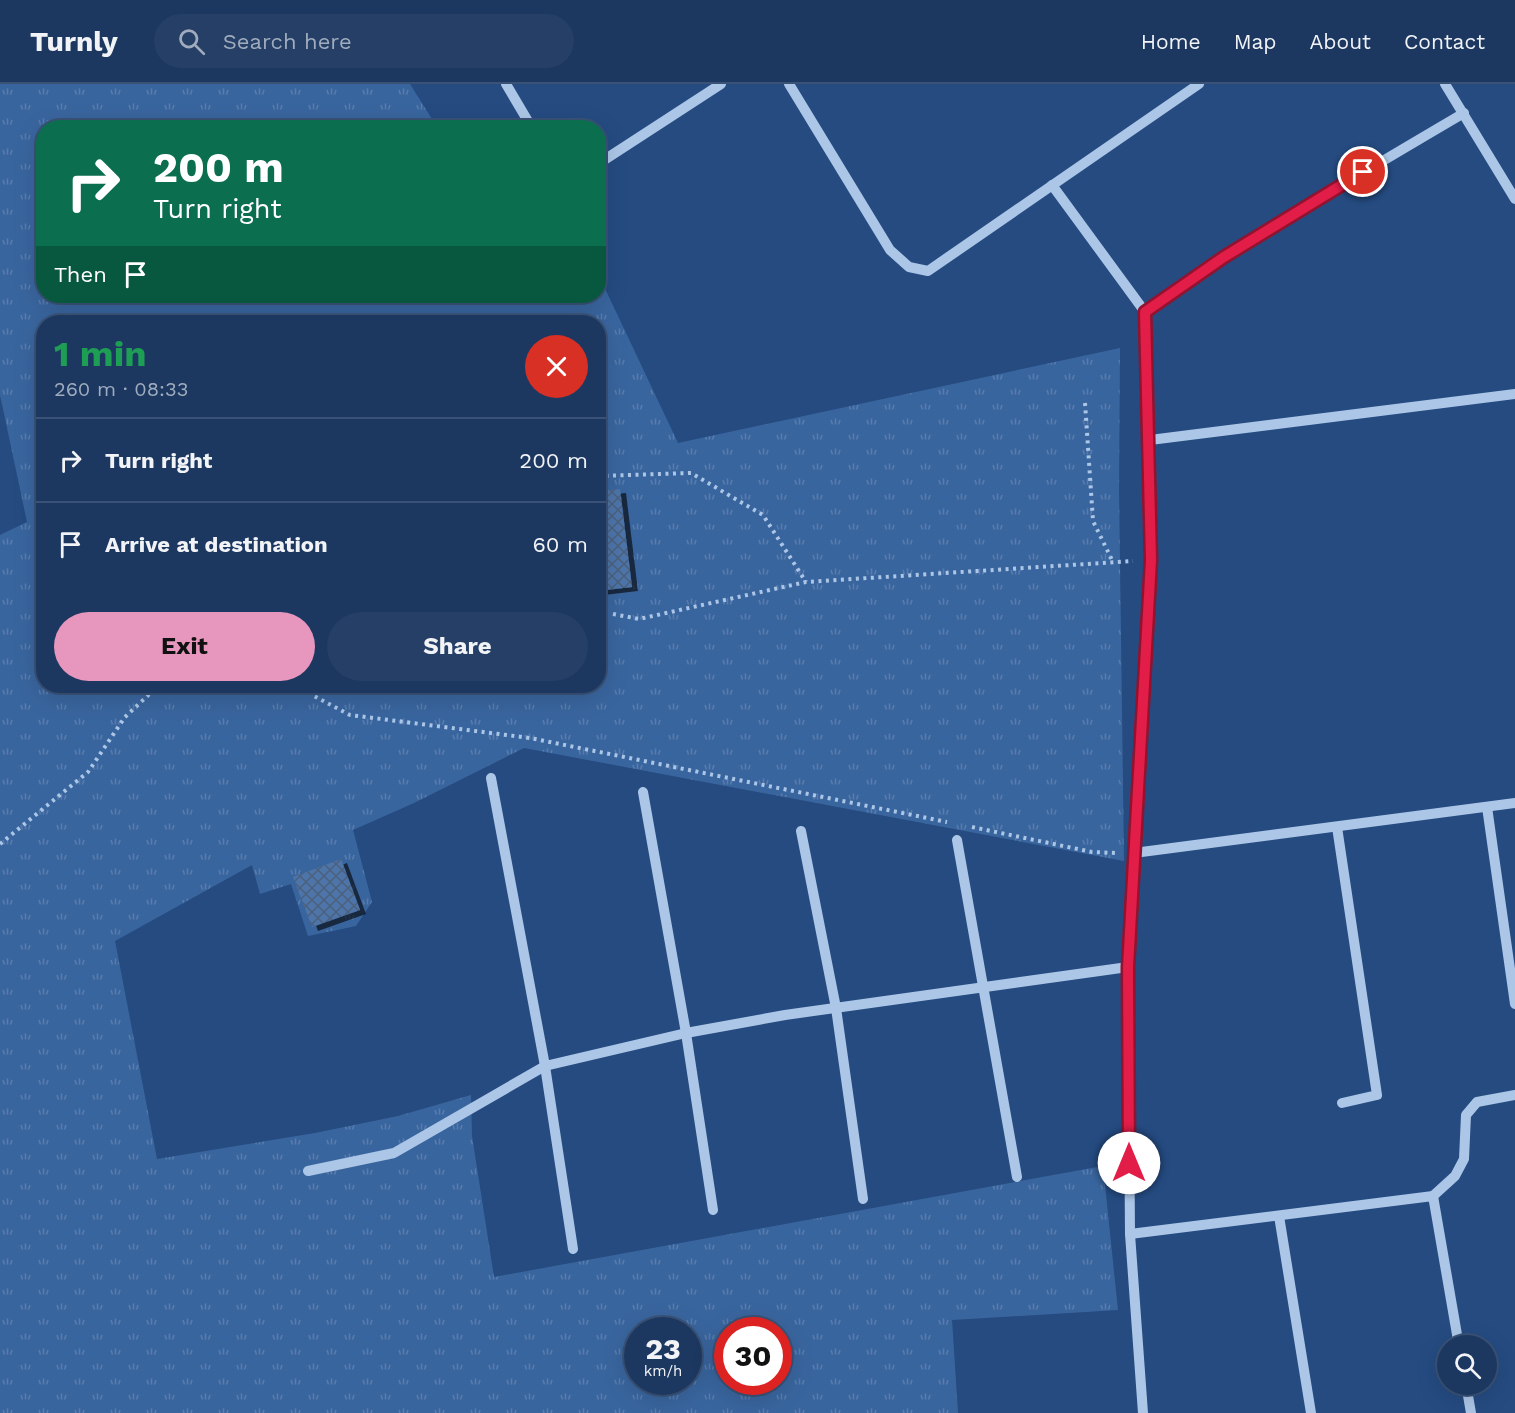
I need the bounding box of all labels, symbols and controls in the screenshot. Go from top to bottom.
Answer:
search box [154,14,574,68]
text: Turnly [30,25,118,58]
icon: search [175,25,208,58]
text: Search here [223,29,352,54]
text: Home [1141,29,1201,54]
text: Map [1234,29,1277,54]
text: About [1310,29,1371,54]
text: Contact [1404,29,1485,54]
text: 200 m [153,143,284,192]
icon: right [54,144,132,222]
pin [1337,146,1388,197]
icon: arrive [1346,155,1379,188]
text: Turn right [153,193,282,225]
icon: arrive [119,258,152,291]
text: Then [54,262,107,287]
text: 1 min [54,333,146,375]
button: close [525,335,588,398]
text: 260 m · 08:33 [54,377,188,401]
icon: right [54,444,87,477]
text: Turn right [105,448,212,473]
text: 200 m [519,448,588,473]
icon: arrive [54,528,87,561]
text: Arrive at destination [105,532,328,557]
text: 60 m [532,532,588,557]
button: Exit [54,612,315,681]
button: Share [327,612,588,681]
position arrow [1097,1131,1161,1195]
speed limit sign: 30 [714,1317,792,1395]
text: 23 [645,1331,681,1366]
map controls [1437,1335,1497,1395]
button: search [1437,1335,1497,1395]
text: km/h [644,1362,682,1380]

